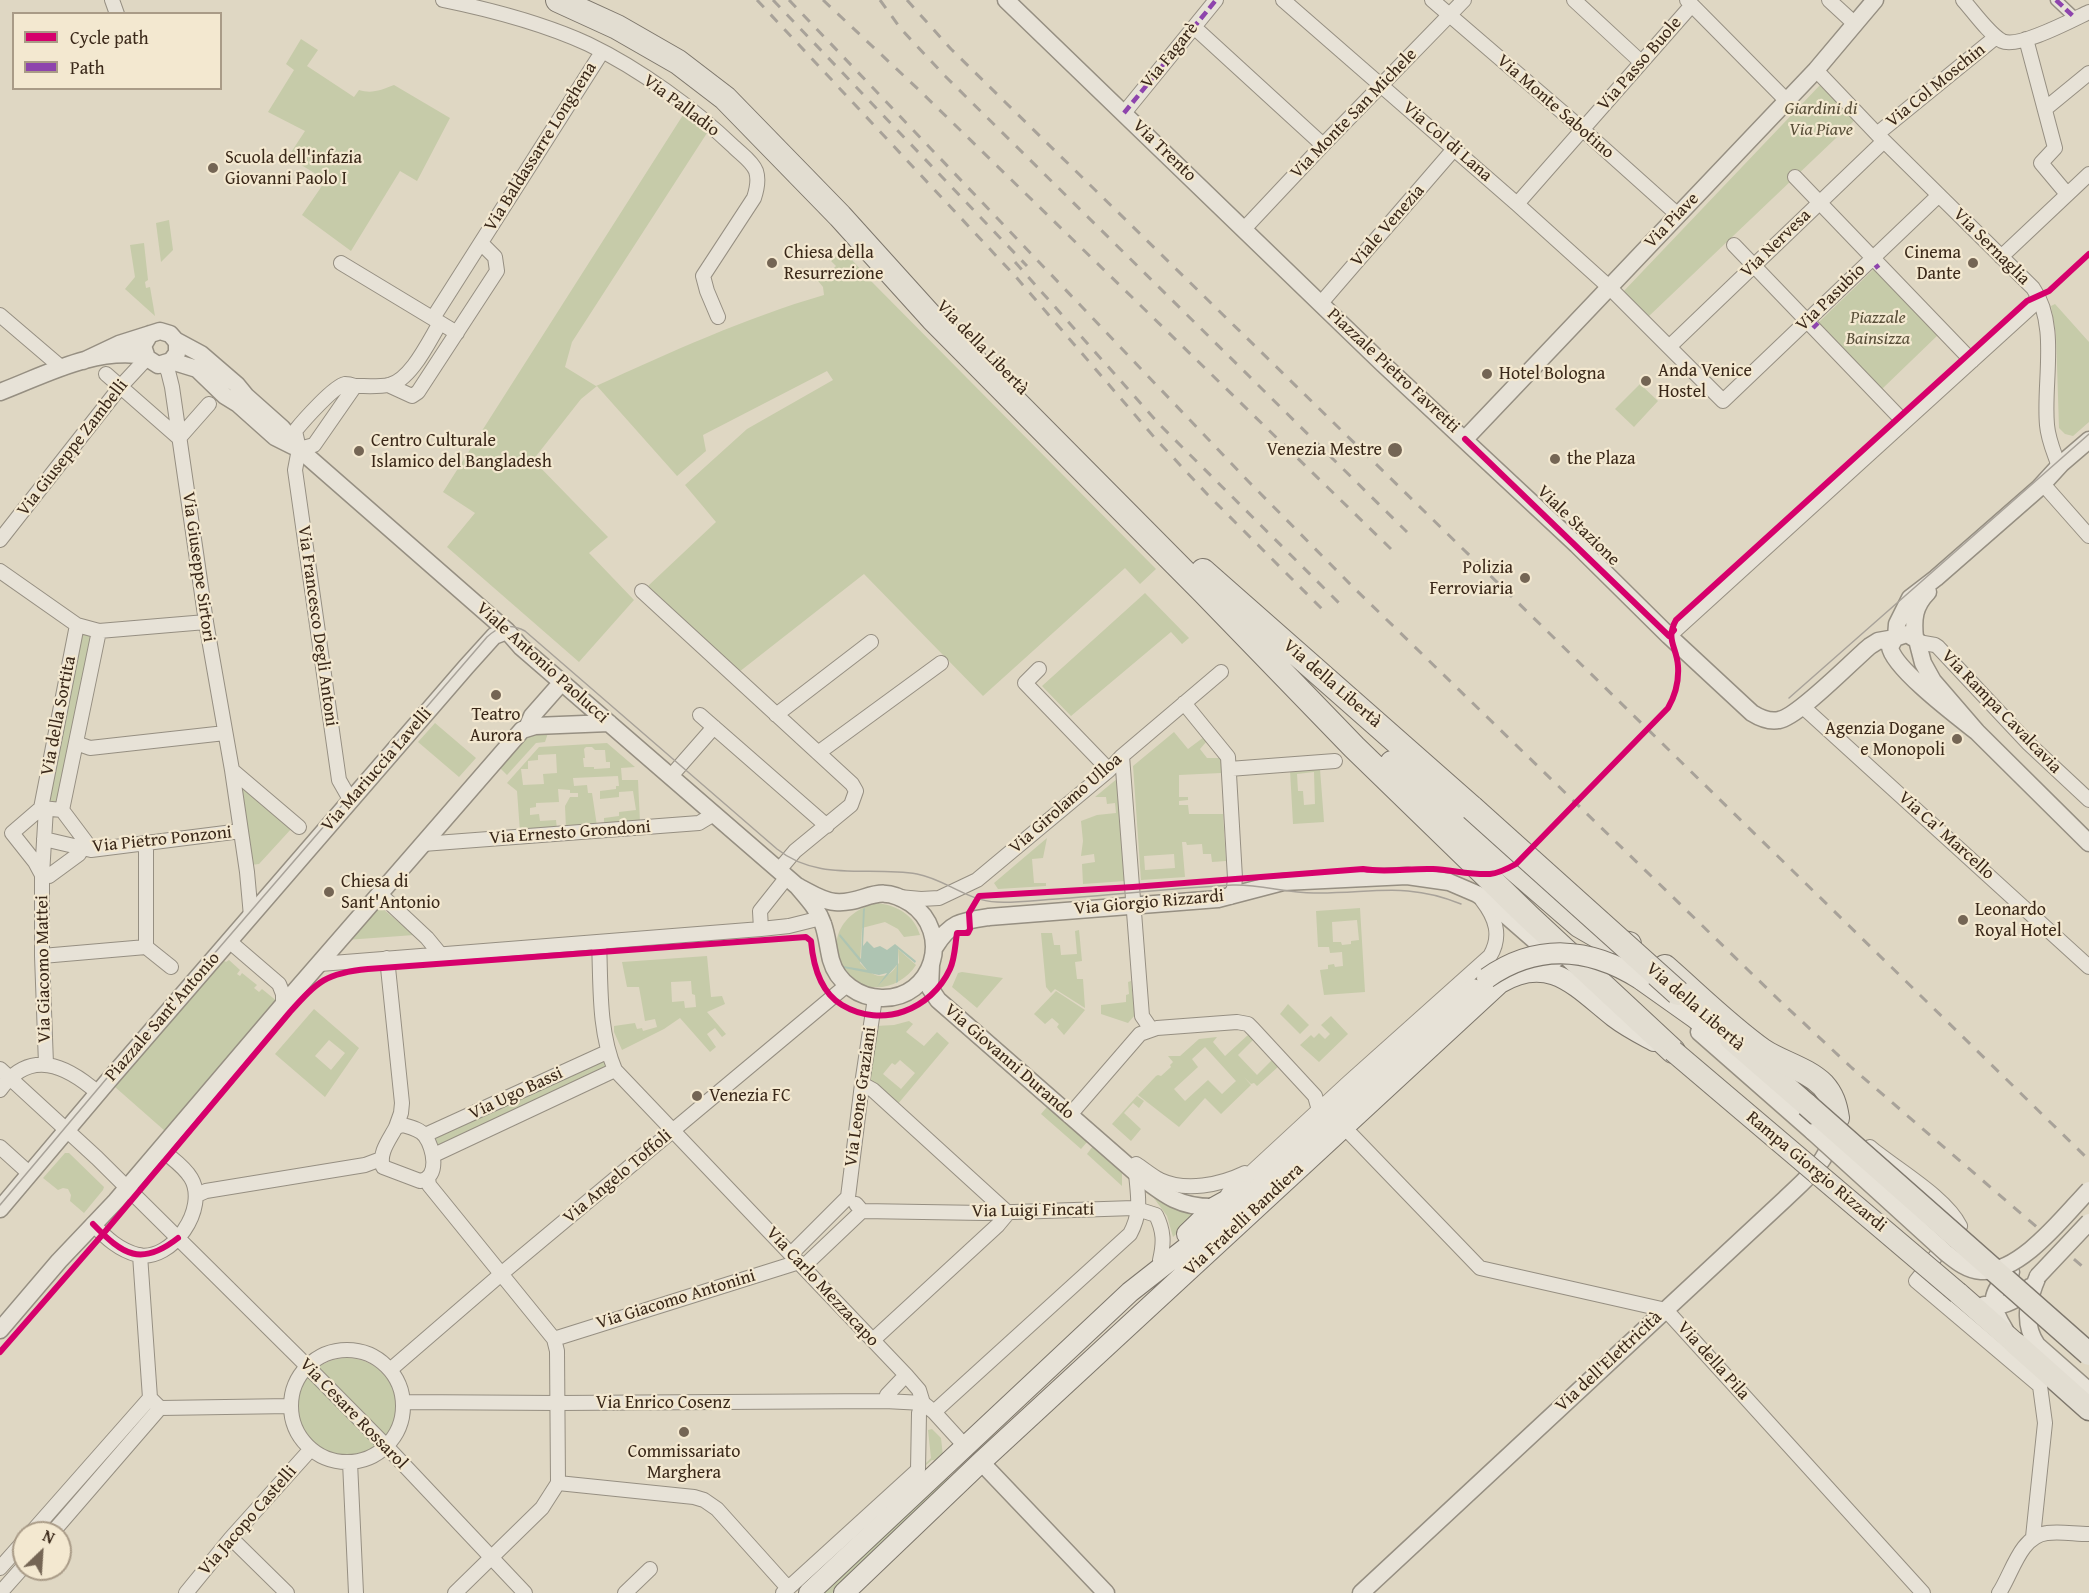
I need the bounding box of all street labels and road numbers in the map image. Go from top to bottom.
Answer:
street label: Via Passo Buole [1593,13,1687,115]
street label: Via Fagarè [1137,18,1203,94]
street label: Via Col Moschin [1882,39,1990,133]
street label: Via Monte San Michele [1286,44,1422,184]
street label: Via Monte Sabotino [1492,50,1618,164]
street label: Via Baldassarre Longhena [480,59,602,235]
street label: Via Palladio [639,70,723,142]
street label: Via Col di Lana [1398,97,1496,187]
street label: Via Trento [1127,115,1201,187]
street label: Viale Venezia [1346,180,1430,272]
street label: Via Piave [1640,189,1704,253]
street label: Via Sernaglia [1948,204,2034,290]
street label: Via Nervesa [1736,205,1816,283]
street label: Via Pasubio [1792,260,1870,336]
street label: Via della Libertà [931,296,1033,400]
street label: Piazzale Pietro Favretti [1322,304,1464,438]
street label: Via Giuseppe Zambelli [13,375,133,521]
street label: Viale Stazione [1532,481,1624,571]
street label: Via Giuseppe Sirtori [177,491,219,643]
street label: Via Francesco Degli Antoni [292,524,342,728]
street label: Viale Antonio Paolucci [471,598,613,728]
street label: Via della Libertà [1278,635,1386,733]
street label: Via Rampa Cavalcavia [1936,646,2066,778]
street label: Via della Sortita [37,654,81,778]
street label: Via Mariuccia Lavelli [317,704,437,836]
street label: Via Girolamo Ulloa [1005,749,1127,859]
street label: Via Ca' Marcello [1893,787,1999,885]
street label: Via Ernesto Grondoni [488,817,652,849]
street label: Via Pietro Ponzoni [91,822,233,858]
street label: Via Giorgio Rizzardi [1073,886,1225,920]
street label: Via Giacomo Mattei [32,895,56,1043]
street label: Piazzale Sant'Antonio [101,948,225,1086]
street label: Via della Libertà [1641,958,1749,1056]
street label: Via Giovanni Durando [939,1000,1079,1124]
street label: Via Leone Graziani [840,1026,882,1168]
street label: Via Ugo Bassi [466,1063,566,1125]
street label: Rampa Giorgio Rizzardi [1741,1107,1891,1237]
street label: Via Angelo Toffoli [559,1125,677,1229]
street label: Via Fratelli Bandiera [1180,1159,1308,1281]
street label: Via Luigi Fincati [971,1199,1095,1223]
street label: Via Carlo Mezzacapo [761,1223,883,1351]
street label: Via Giacomo Antonini [594,1265,758,1335]
street label: Via dell'Elettricità [1551,1307,1667,1417]
street label: Via della Pila [1672,1317,1754,1405]
street label: Via Cesare Rossarol [294,1354,412,1474]
street label: Via Enrico Cosenz [596,1392,730,1414]
street label: Via Jacopo Castelli [194,1461,302,1581]

